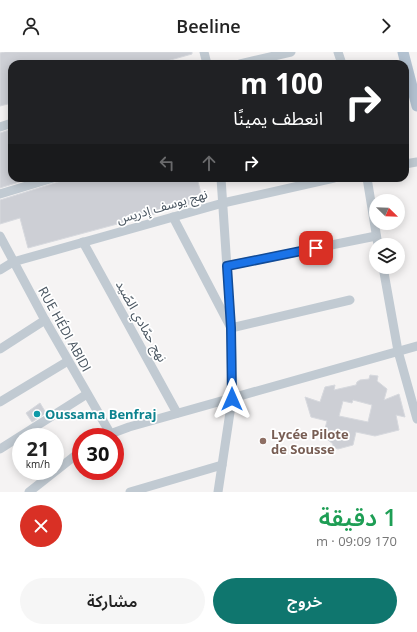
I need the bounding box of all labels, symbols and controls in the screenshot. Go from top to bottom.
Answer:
text: Beeline [176,14,241,38]
icon: person [20,15,42,37]
icon: forward [375,15,397,37]
text: 100 m [240,64,323,102]
icon: right [337,76,389,128]
text: انعطف يمينًا [233,106,323,130]
icon: left [156,152,178,174]
icon: ahead [198,152,220,174]
icon: right [240,152,262,174]
street label: نهج يوسف إدريس [114,184,210,230]
north arrow [369,194,405,230]
map controls [369,194,405,274]
pin [299,231,333,265]
icon: arrive [305,237,327,259]
button: layers [369,238,405,274]
street label: نهج حمّادي الصّيد [110,277,172,366]
street label: RUE HÉDI ABIDI [34,283,96,375]
position arrow [211,378,253,420]
place label: Oussama Benfraj [45,405,156,423]
marker: Oussama Benfraj [32,409,42,419]
place label: Lycée Pilote de Sousse [271,425,349,458]
speed limit sign: 30 [72,428,124,480]
text: 21 [27,435,49,462]
marker: Lycée Pilote de Sousse [258,436,268,446]
text: km/h [26,457,50,471]
text: 1 دقيقة [319,500,397,533]
button: close [20,505,62,547]
text: 170 m · 09:09 [316,532,397,550]
button: مشاركة [20,578,205,624]
button: خروج [213,578,397,624]

